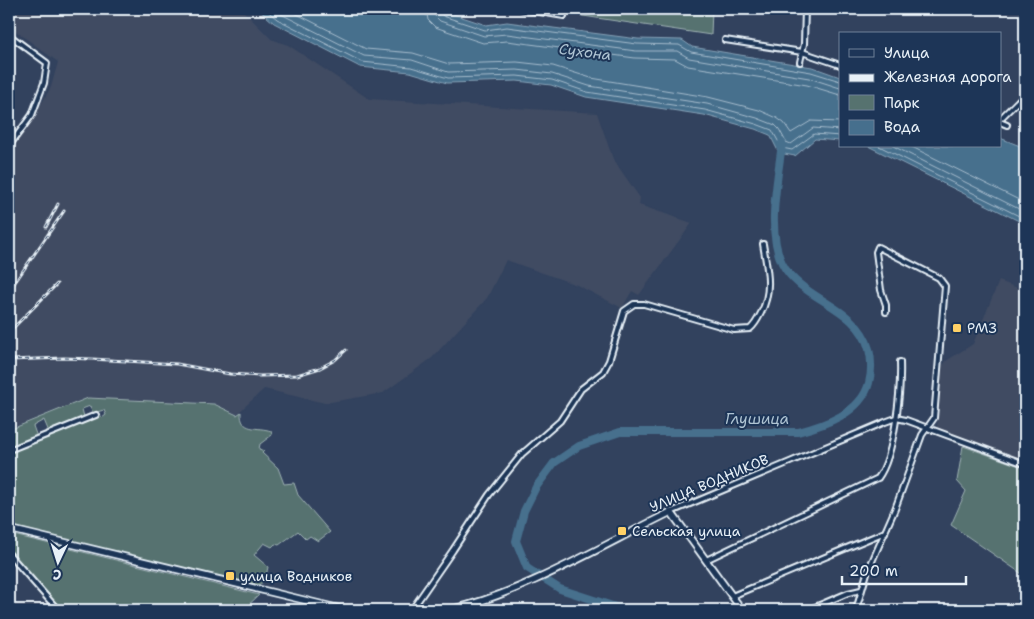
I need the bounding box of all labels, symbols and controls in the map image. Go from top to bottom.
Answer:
legend [839,32,1002,148]
water label: Сухона [558,39,612,65]
text: Улица [884,43,930,63]
text: Железная дорога [884,67,1012,87]
text: Парк [884,93,920,113]
text: Вода [884,117,921,137]
place label: РМЗ [967,319,997,337]
marker: РМЗ [951,322,963,334]
water label: Глушица [725,409,789,429]
street label: УЛИЦА ВОДНИКОВ [647,450,771,516]
place label: Сельская улица [632,522,741,540]
marker: Сельская улица [616,525,628,537]
north arrow [32,536,82,586]
scale bar [842,554,965,586]
text: 200 m [849,561,898,581]
text: С [52,566,62,584]
place label: улица Водников [240,567,352,585]
marker: улица Водников [224,570,236,582]

